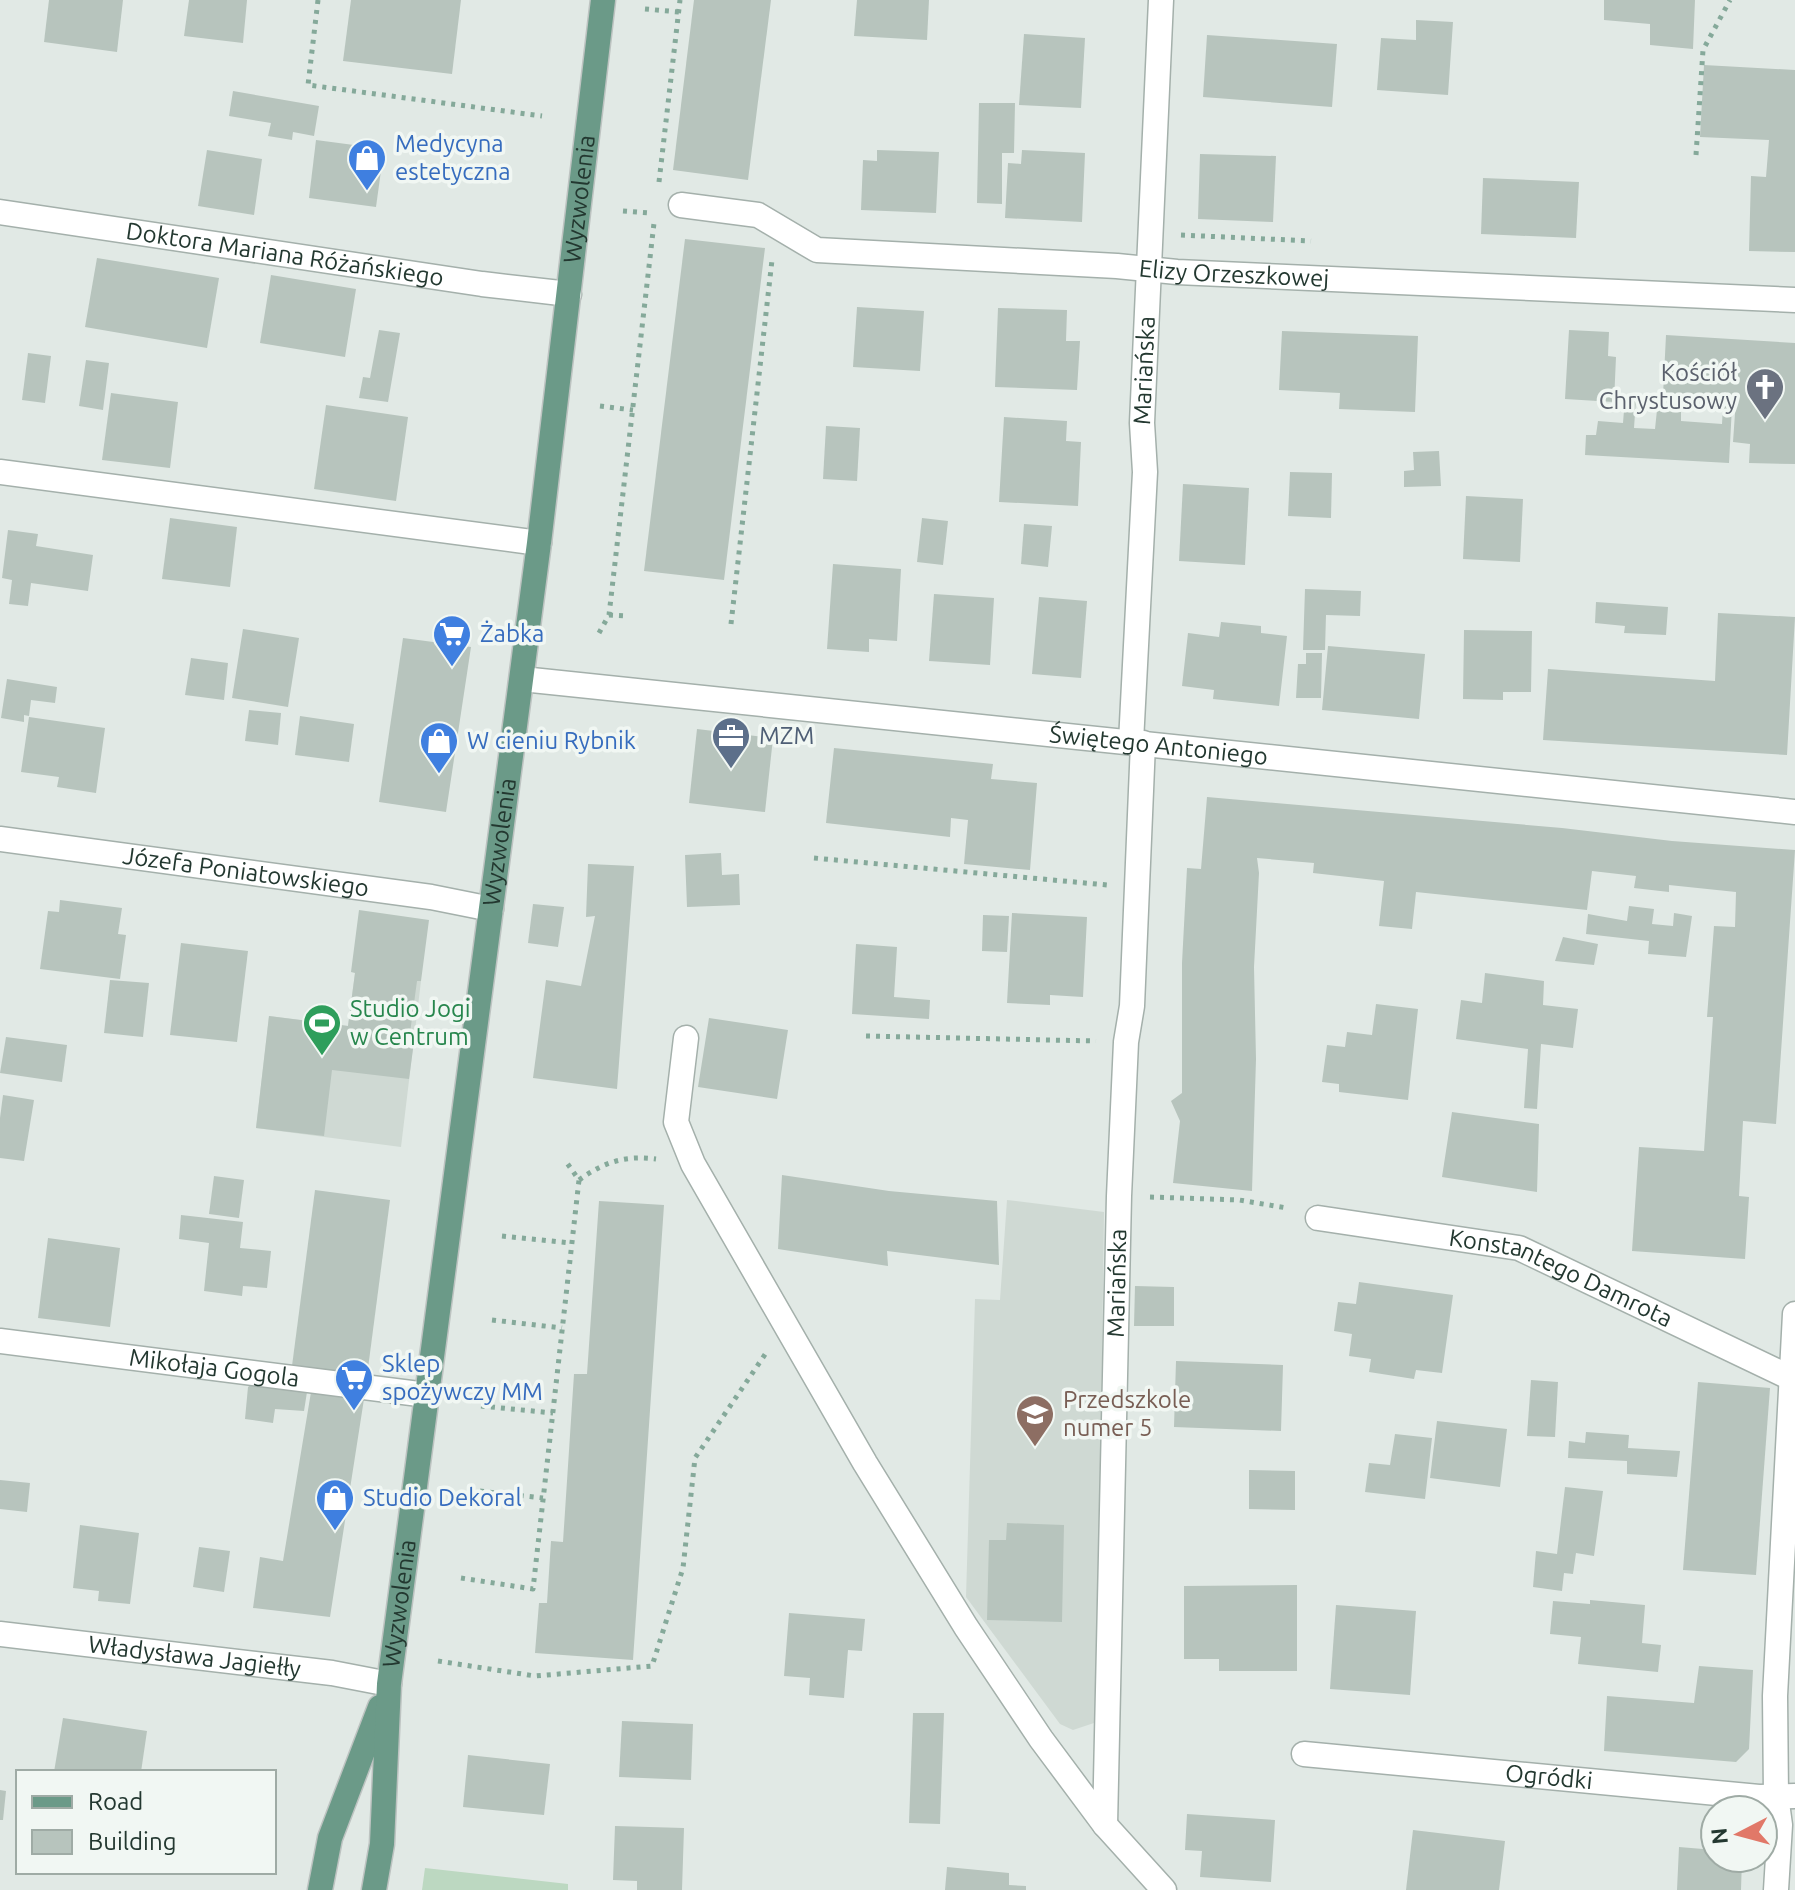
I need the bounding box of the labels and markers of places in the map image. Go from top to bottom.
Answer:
place label: Medycyna estetyczna [395,130,511,185]
shop icon: Medycyna estetyczna [346,137,388,192]
place label: Kościół Chrystusowy [1599,359,1738,414]
church icon: Kościół Chrystusowy [1744,366,1786,421]
supermarket icon: Żabka [431,613,473,668]
place label: Żabka [480,620,544,647]
office icon: MZM [710,715,752,770]
shop icon: W cieniu Rybnik [418,720,460,775]
place label: MZM [759,722,814,749]
place label: W cieniu Rybnik [467,727,636,754]
place label: Studio Jogi w Centrum [350,995,471,1050]
sports icon: Studio Jogi w Centrum [301,1002,343,1057]
place label: Sklep spożywczy MM [382,1350,543,1405]
supermarket icon: Sklep spożywczy MM [333,1357,375,1412]
place label: Przedszkole numer 5 [1063,1386,1191,1441]
school or university icon: Przedszkole numer 5 [1014,1393,1056,1448]
shop icon: Studio Dekoral [314,1477,356,1532]
place label: Studio Dekoral [363,1484,522,1511]

